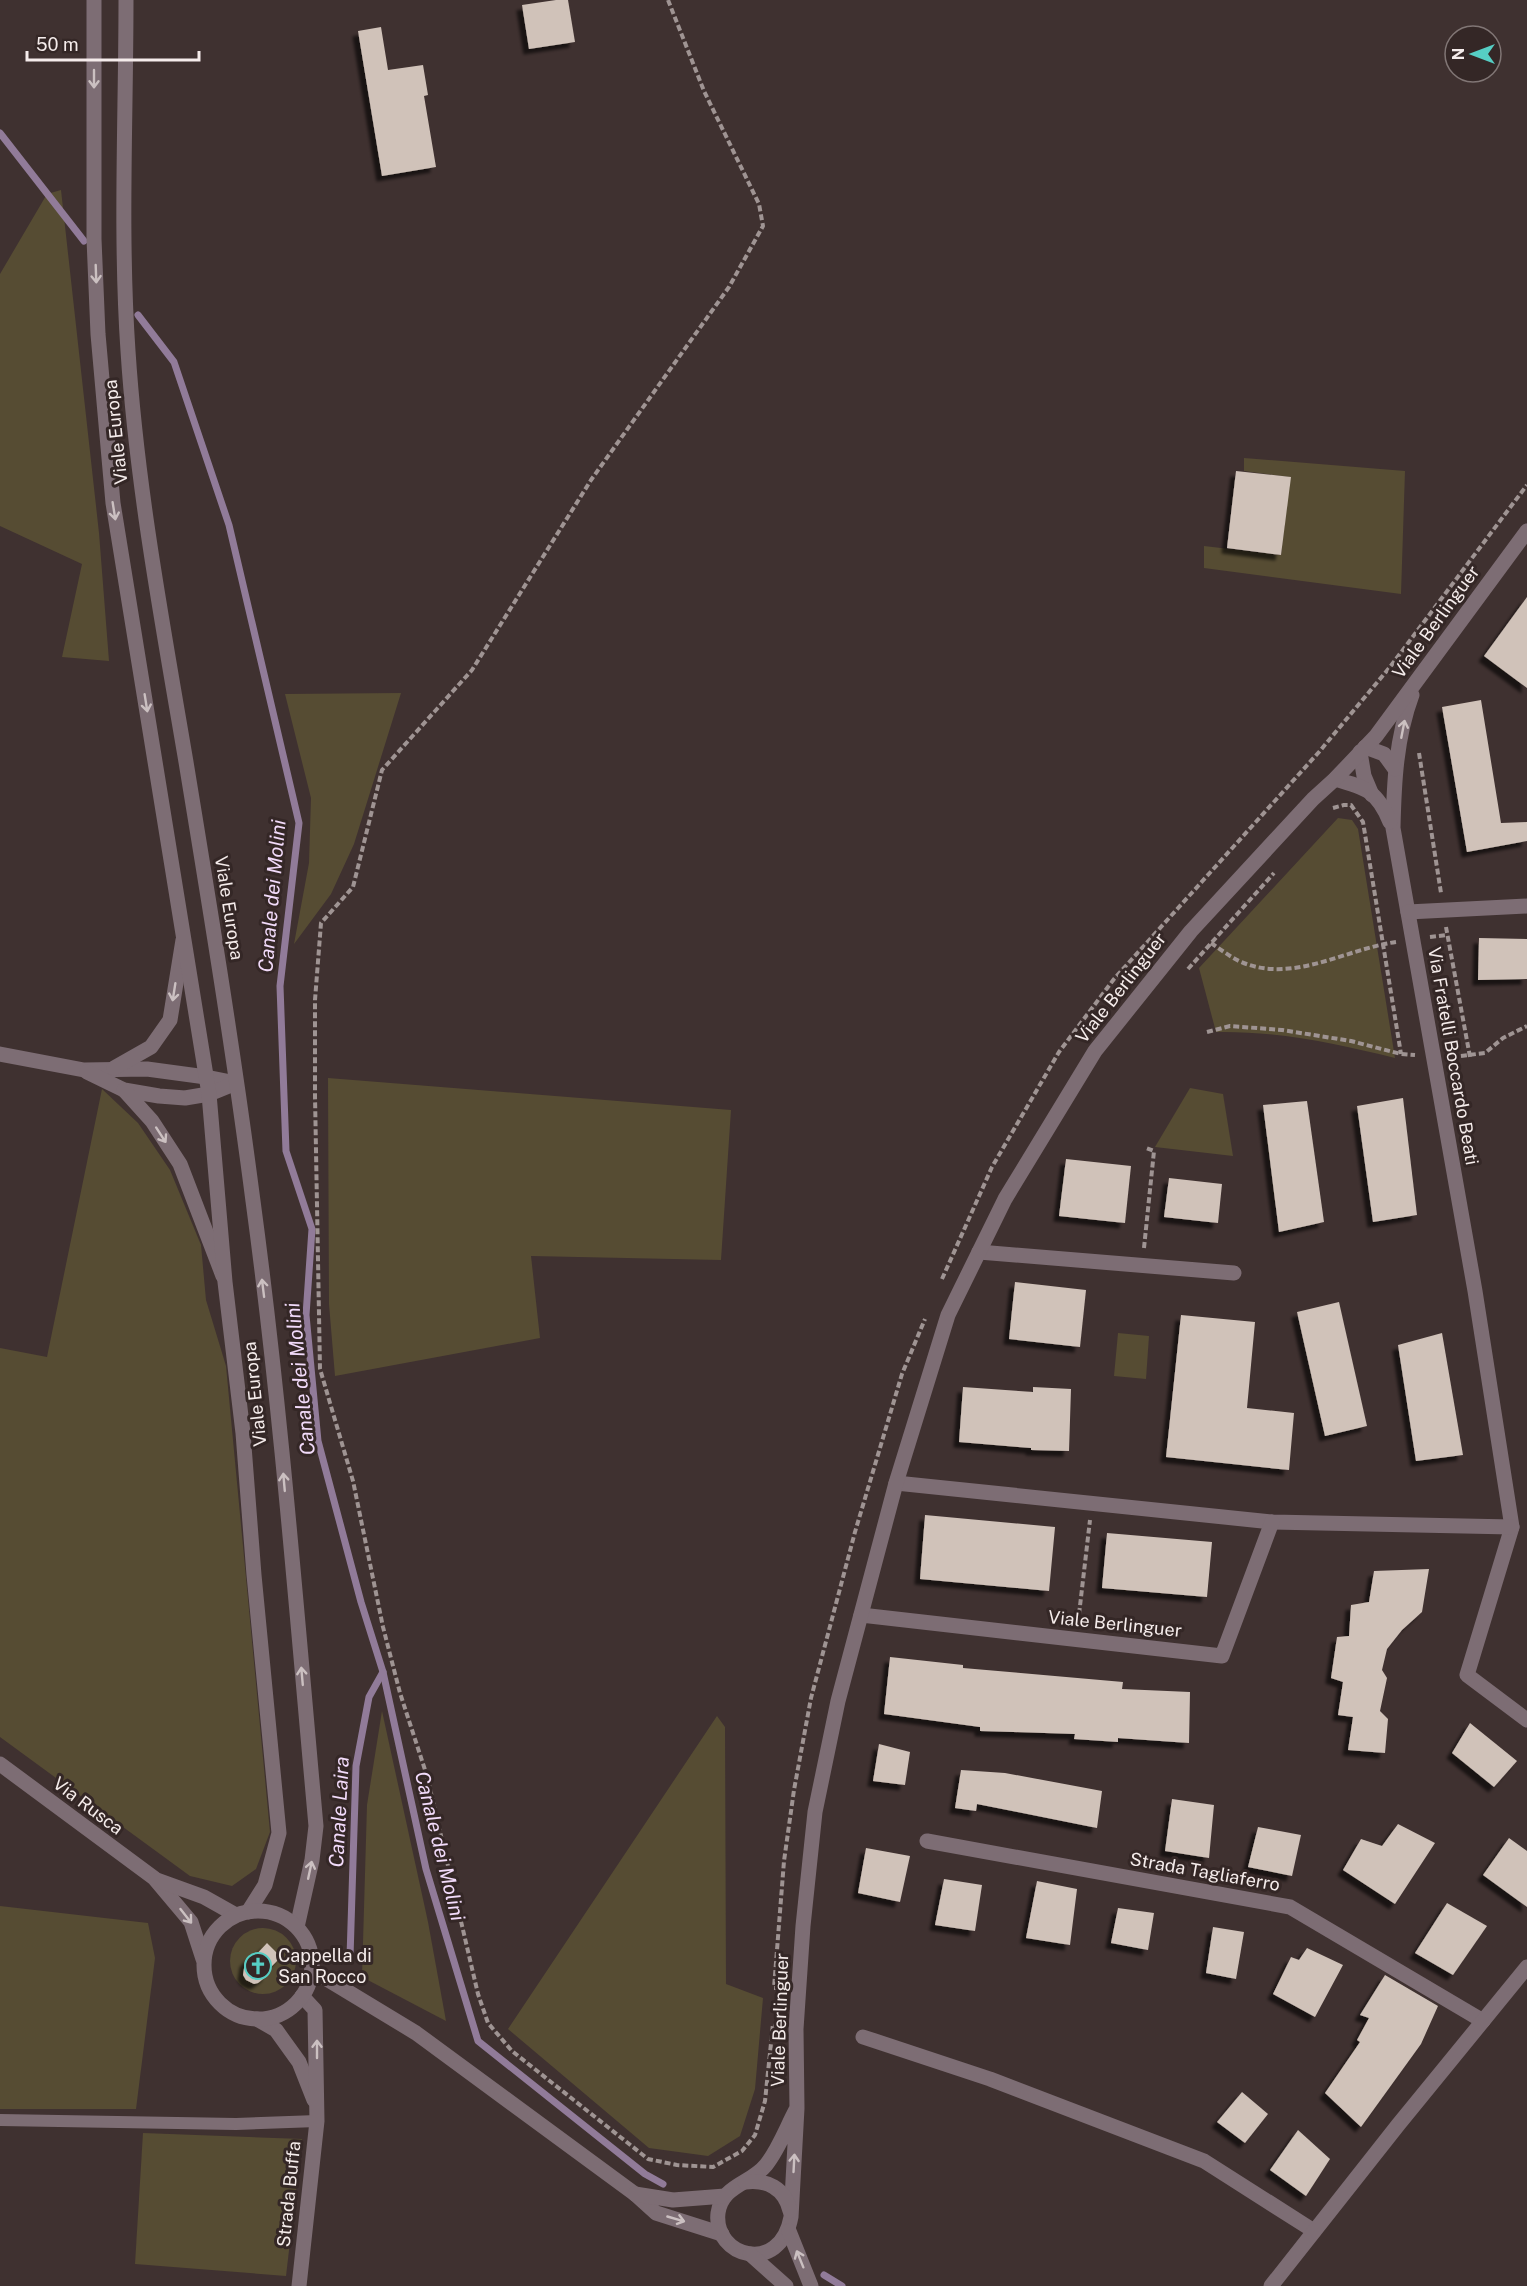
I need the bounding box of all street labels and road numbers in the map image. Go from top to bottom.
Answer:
street label: Viale Europa [100,379,131,485]
street label: Viale Berlinguer [1388,561,1484,682]
street label: Viale Europa [211,854,248,962]
street label: Viale Berlinguer [1071,928,1170,1047]
street label: Via Fratelli Boccardo Beati [1424,945,1483,1167]
street label: Viale Europa [239,1341,270,1447]
street label: Viale Berlinguer [1047,1606,1183,1641]
street label: Via Rusca [49,1773,127,1839]
street label: Strada Tagliaferro [1128,1848,1282,1895]
street label: Viale Berlinguer [767,1953,792,2087]
street label: Strada Buffa [272,2140,305,2248]

